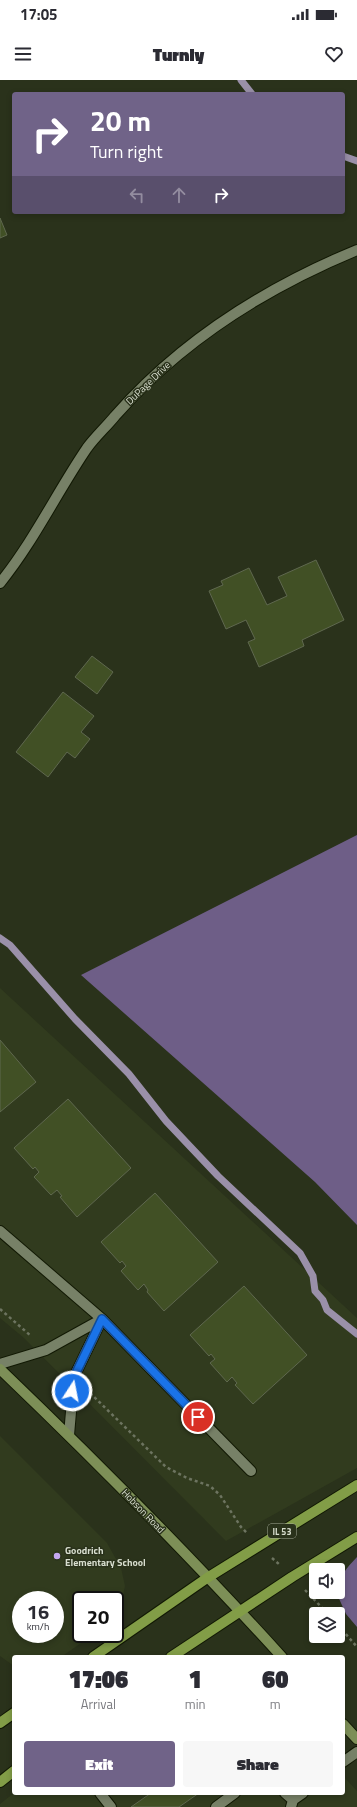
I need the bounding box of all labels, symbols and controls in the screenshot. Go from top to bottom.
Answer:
text: 17:05 [20,3,57,26]
text: Turnly [153,41,204,68]
icon: menu [12,43,34,65]
icon: heart [323,43,345,65]
text: 20 m [90,99,151,142]
icon: right [24,108,76,160]
text: Turn right [90,138,163,165]
icon: left [126,184,148,206]
icon: ahead [168,184,190,206]
icon: right [210,184,232,206]
street label: DuPage Drive [122,358,174,408]
position arrow [51,1370,93,1412]
pin [181,1400,215,1434]
icon: arrive [187,1406,209,1428]
street label: Hobson Road [118,1486,168,1536]
road number: IL 53 [268,1524,296,1538]
place label: Goodrich Elementary School [65,1543,146,1570]
marker: Goodrich Elementary School [52,1551,62,1561]
map controls [309,1563,345,1643]
button: sound [309,1563,345,1599]
speed limit sign: 20 [72,1591,124,1643]
text: 16 [27,1596,49,1627]
button: layers [309,1607,345,1643]
text: km/h [27,1619,49,1634]
text: 17:06 [69,1661,128,1697]
text: 1 [189,1661,202,1697]
text: 60 [262,1661,288,1697]
text: Arrival [81,1694,116,1714]
text: min [185,1694,205,1714]
text: m [270,1694,281,1714]
button: Exit [24,1741,175,1787]
button: Share [183,1741,333,1787]

